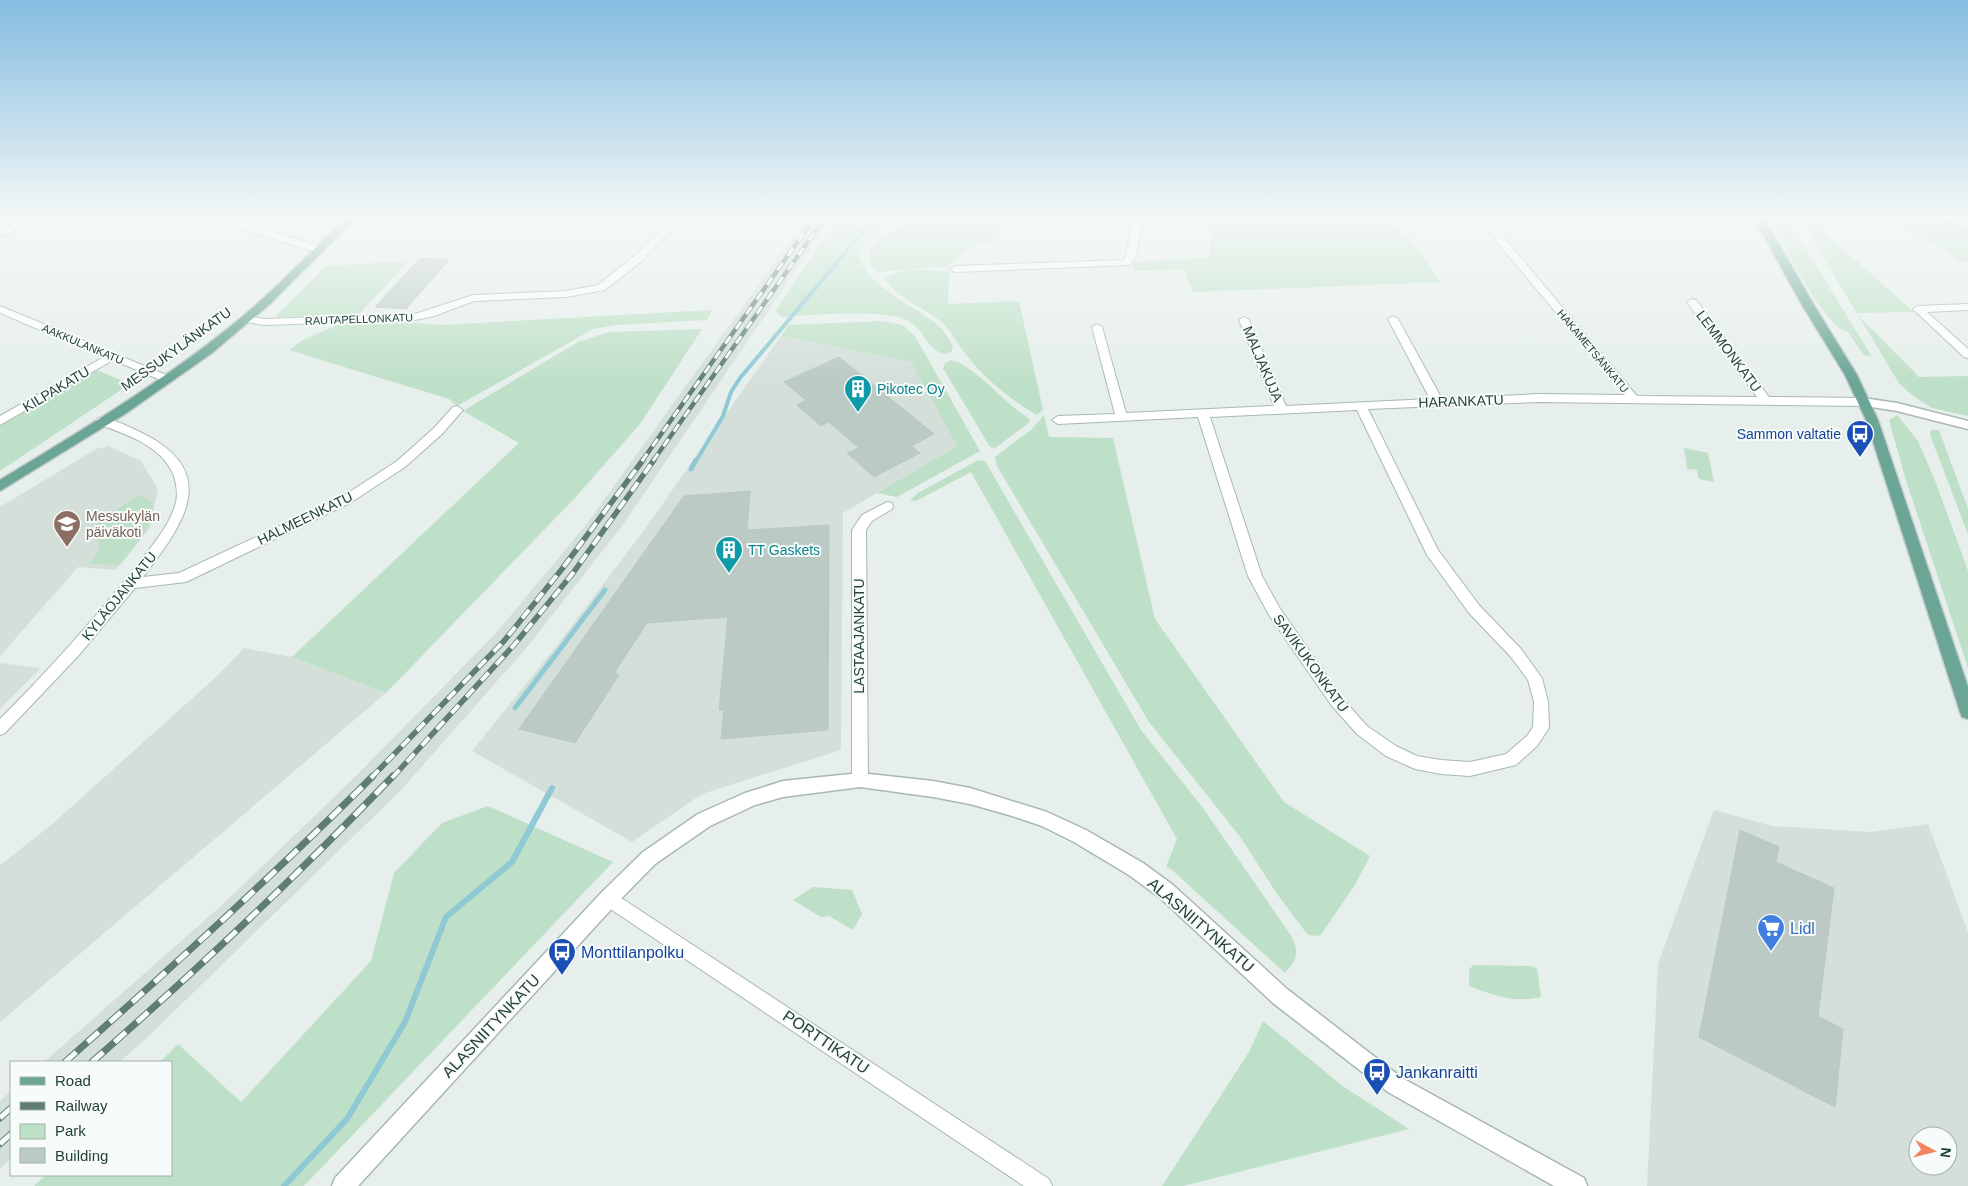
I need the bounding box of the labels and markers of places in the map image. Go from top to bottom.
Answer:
building icon: Pikotec Oy [843,374,873,413]
place label: Pikotec Oy [877,381,945,397]
bus stop icon: Sammon valtatie [1845,419,1875,458]
place label: Sammon valtatie [1737,426,1841,442]
place label: Messukylän päiväkoti [86,508,160,540]
school or university icon: Messukylän päiväkoti [52,509,82,548]
building icon: TT Gaskets [714,535,744,574]
place label: TT Gaskets [748,542,820,558]
supermarket icon: Lidl [1756,913,1786,952]
place label: Lidl [1790,920,1815,937]
bus stop icon: Monttilanpolku [547,937,577,976]
place label: Monttilanpolku [581,944,684,961]
bus stop icon: Jankanraitti [1362,1057,1392,1096]
place label: Jankanraitti [1396,1064,1478,1081]

